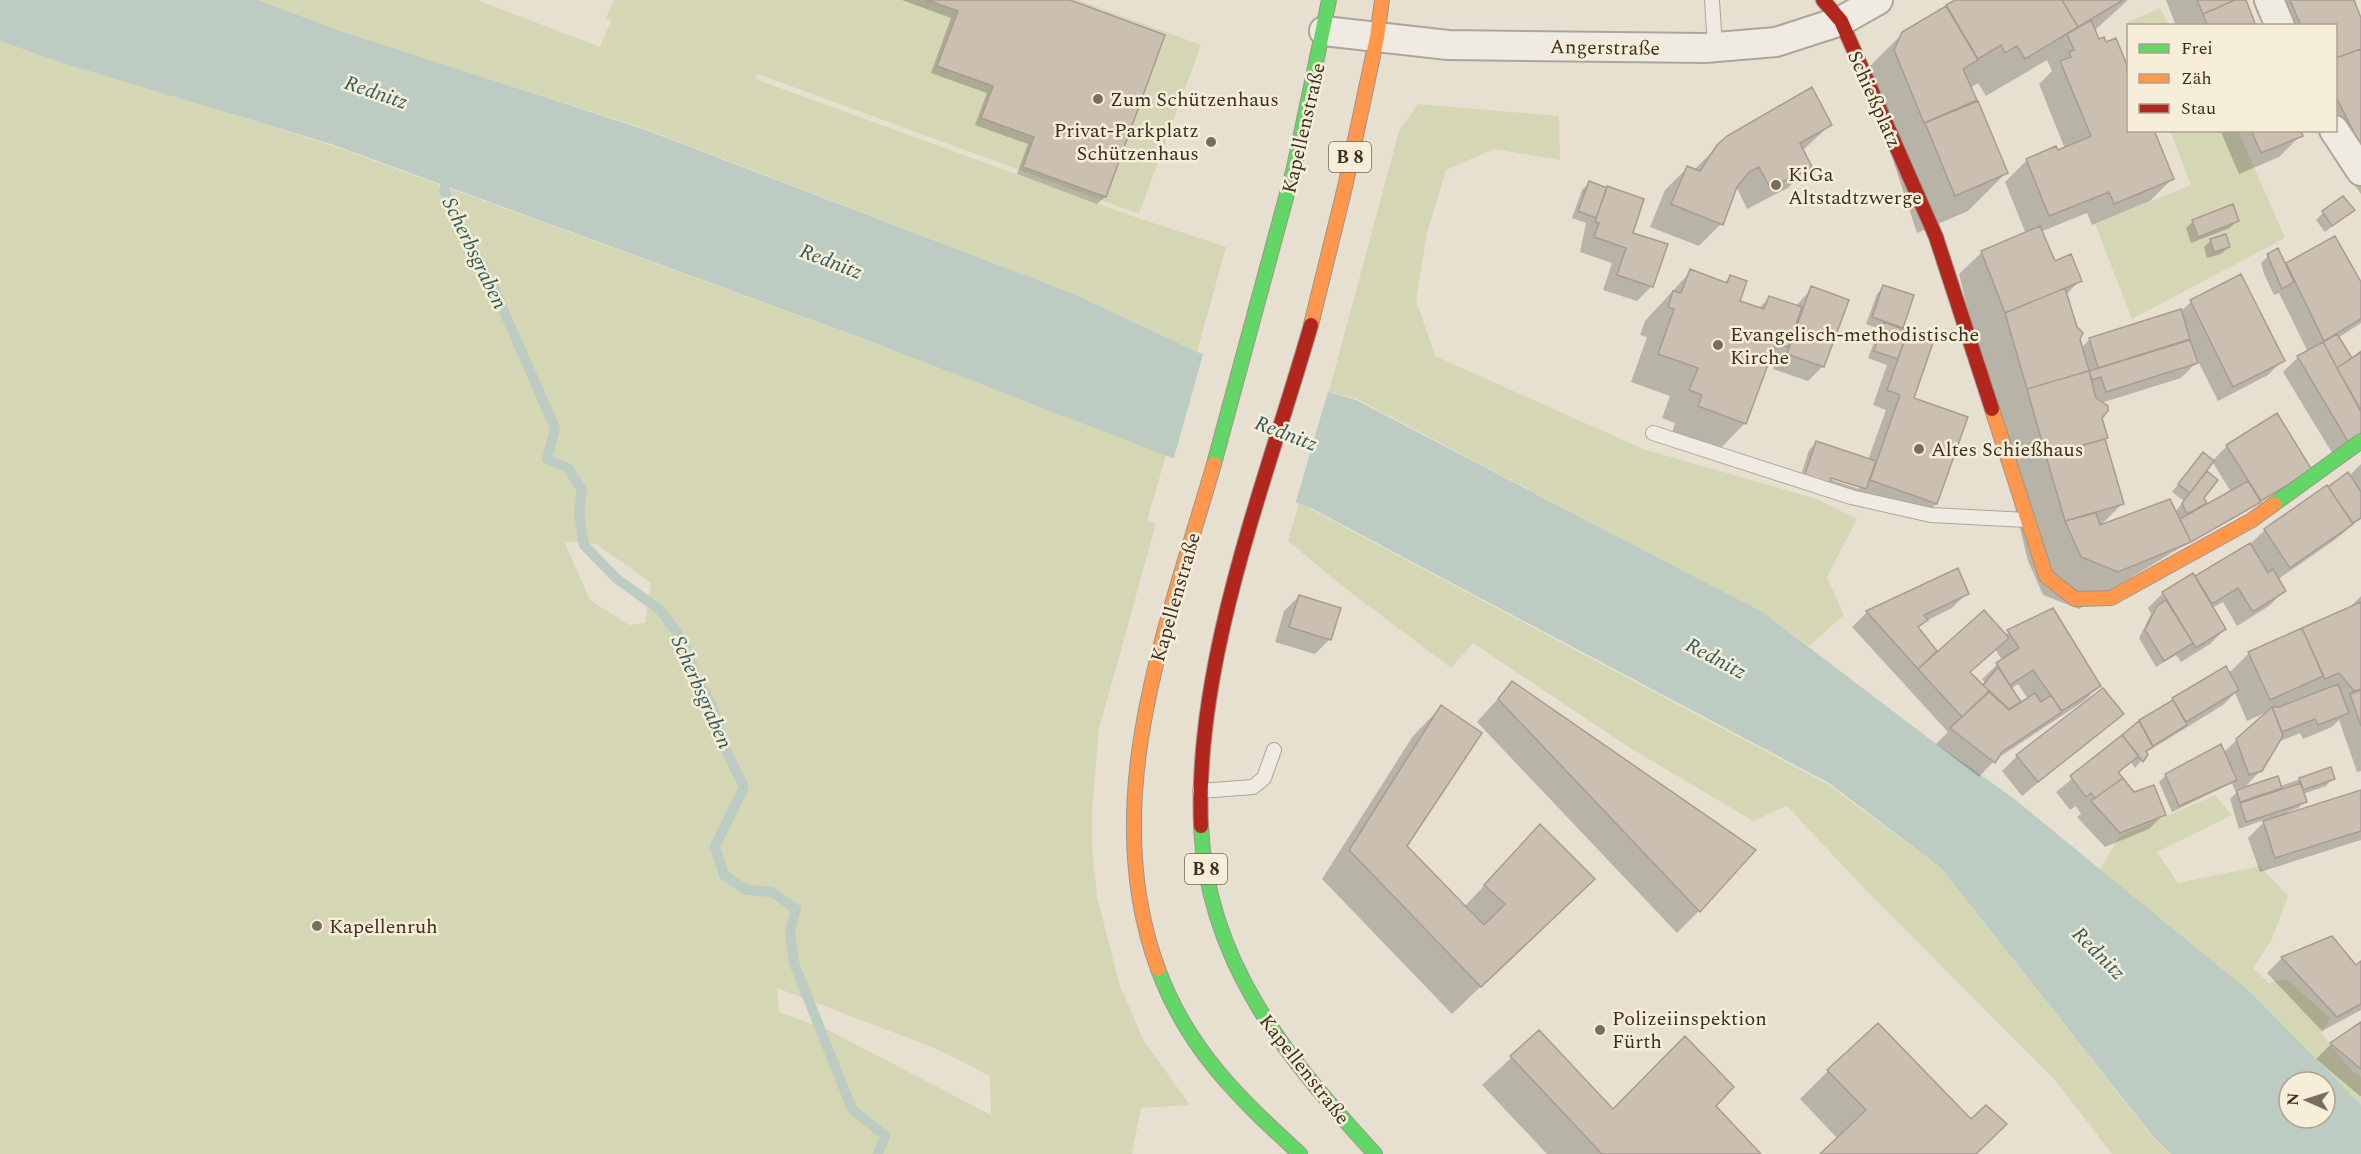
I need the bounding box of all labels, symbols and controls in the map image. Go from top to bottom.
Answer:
legend [2127,24,2337,132]
street label: Angerstraße [1550,32,1660,64]
text: Frei [2181,35,2213,62]
street label: Schießplatz [1839,46,1909,153]
street label: Kapellenstraße [1274,60,1334,197]
text: Zäh [2181,65,2212,92]
water label: Rednitz [340,67,412,119]
place label: Zum Schützenhaus [1110,85,1279,115]
marker: Zum Schützenhaus [1091,92,1105,106]
text: Stau [2181,95,2216,122]
place label: Privat-Parkplatz Schützenhaus [1054,116,1199,169]
marker: Privat-Parkplatz Schützenhaus [1204,135,1218,149]
road number: B 8 [1329,142,1371,172]
place label: KiGa Altstadtzwerge [1788,160,1922,213]
marker: KiGa Altstadtzwerge [1769,178,1783,192]
water label: Scherbsgraben [433,192,515,315]
water label: Rednitz [795,235,867,289]
place label: Evangelisch-methodistische Kirche [1730,320,1979,373]
marker: Evangelisch-methodistische Kirche [1711,338,1725,352]
water label: Rednitz [1250,407,1322,461]
place label: Altes Schießhaus [1931,435,2083,465]
marker: Altes Schießhaus [1912,442,1926,456]
street label: Kapellenstraße [1143,529,1209,665]
water label: Rednitz [1679,629,1752,688]
water label: Scherbsgraben [662,630,740,754]
road number: B 8 [1185,854,1227,884]
place label: Kapellenruh [329,912,438,942]
marker: Kapellenruh [310,919,324,933]
water label: Rednitz [2064,919,2133,988]
place label: Polizeiinspektion Fürth [1612,1004,1767,1057]
street label: Kapellenstraße [1251,1008,1357,1131]
marker: Polizeiinspektion Fürth [1593,1023,1607,1037]
north arrow [2277,1070,2337,1130]
text: N [2281,1092,2305,1106]

